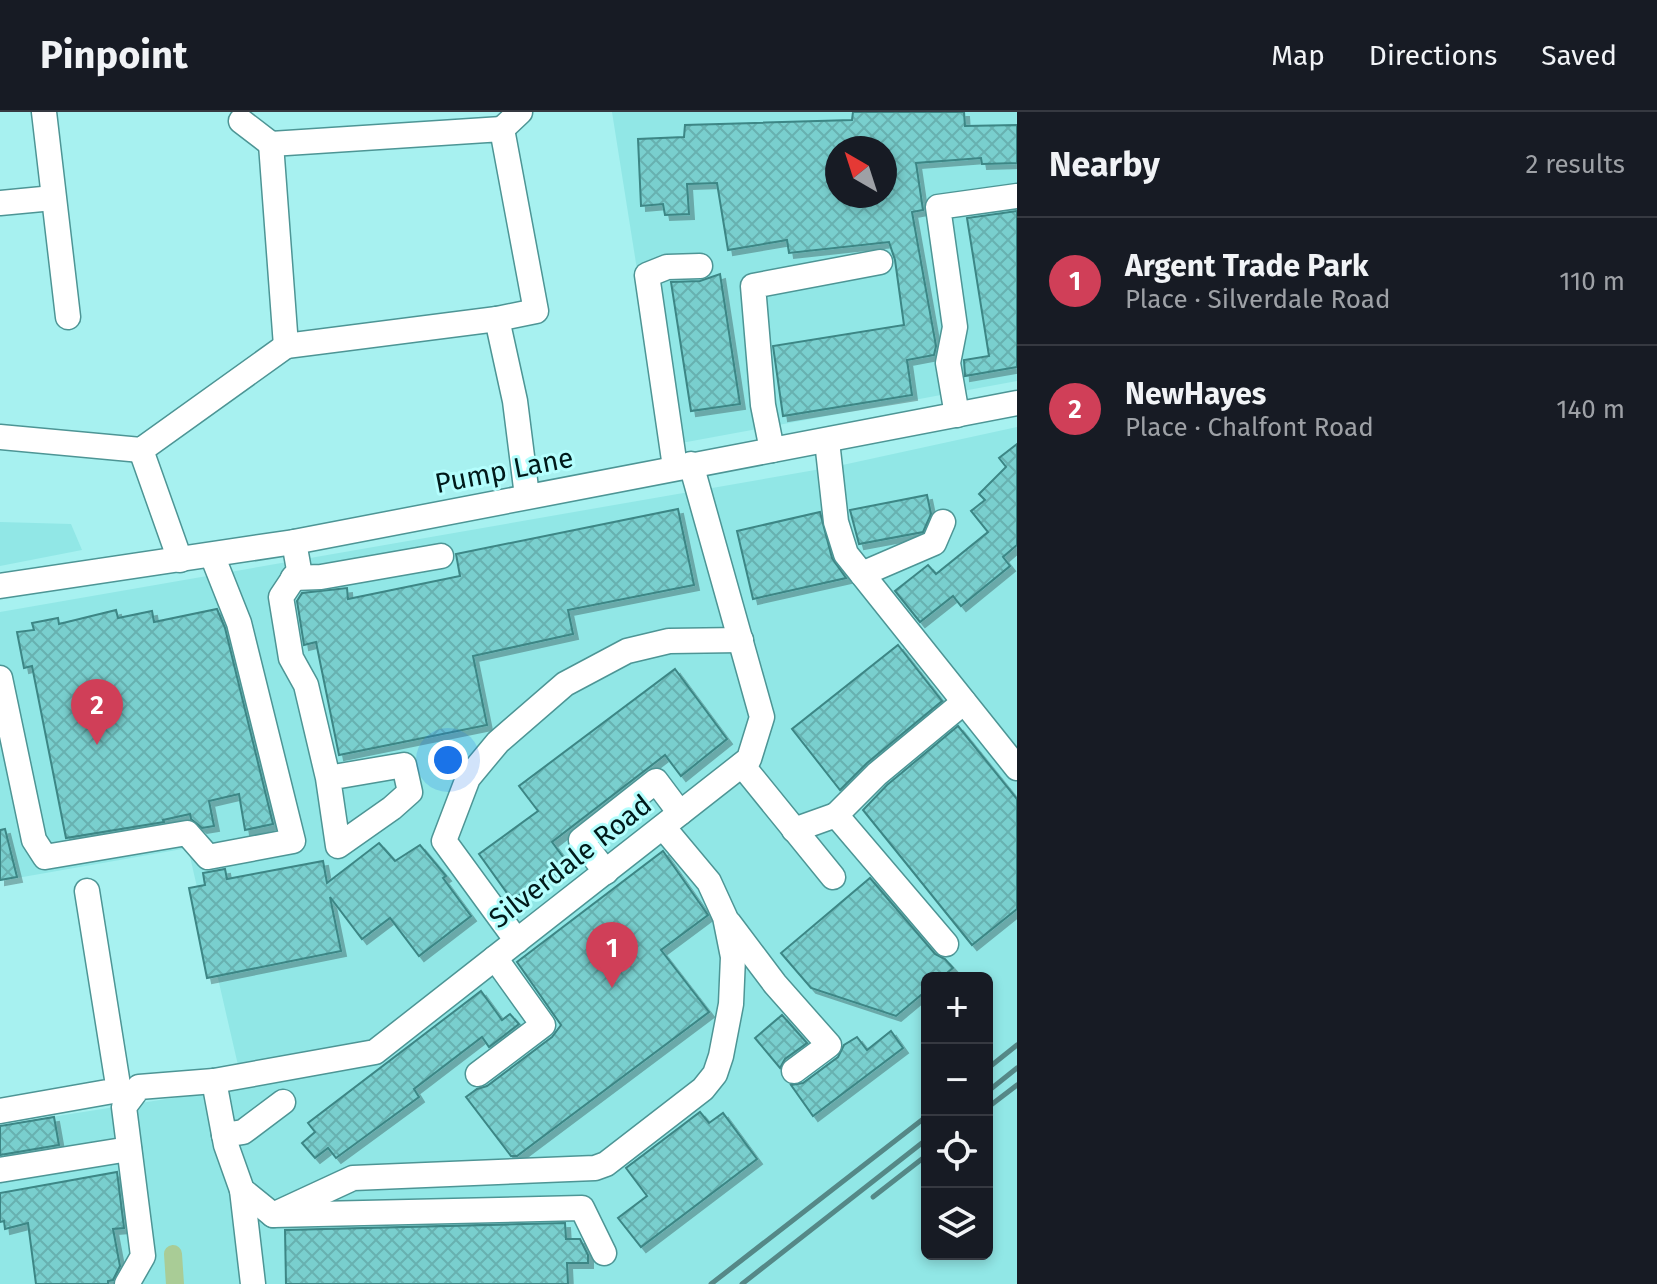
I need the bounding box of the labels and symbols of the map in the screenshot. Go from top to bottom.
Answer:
north arrow [825,136,897,208]
street label: Pump Lane [432,441,576,500]
pin: 2 [71,679,123,745]
your location [428,740,468,780]
street label: Silverdale Road [483,788,658,935]
pin: 1 [586,922,638,988]

